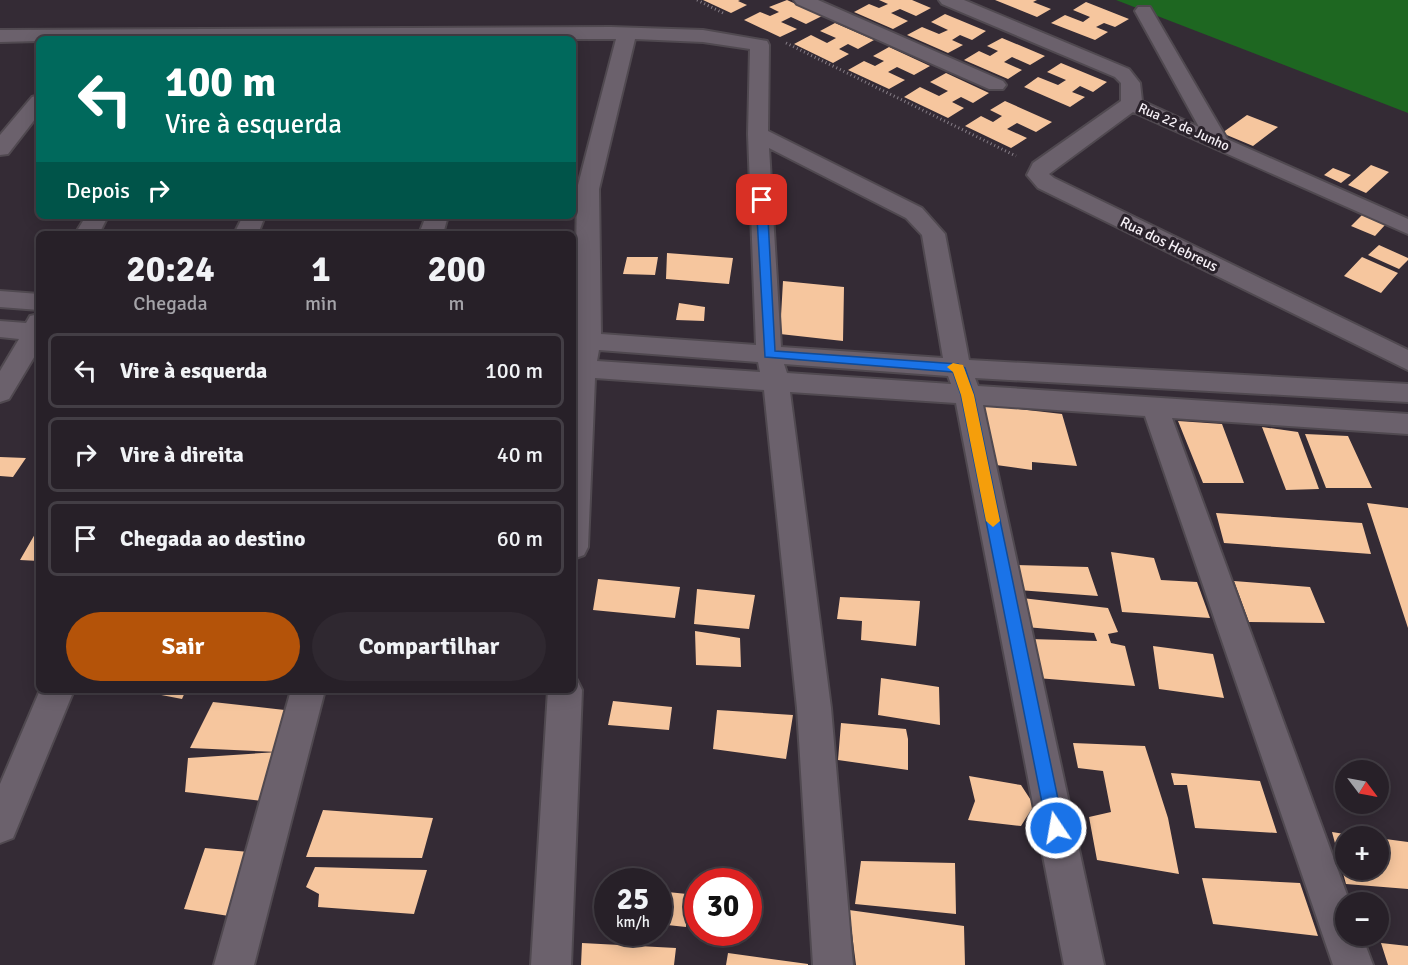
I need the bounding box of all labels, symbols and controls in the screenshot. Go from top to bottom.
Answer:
text: 100 m [165,57,276,108]
icon: left [66,60,144,138]
street label: Rua 22 de Junho [1136,99,1232,155]
text: Vire à esquerda [165,108,342,141]
icon: right [142,174,175,207]
pin [736,174,787,225]
text: Depois [66,177,130,204]
icon: arrive [745,183,778,216]
street label: Rua dos Hebreus [1117,213,1221,276]
text: 20:24 [126,247,215,292]
text: 1 [311,247,331,292]
text: 200 [427,247,486,292]
text: Chegada [133,291,208,316]
text: min [305,291,337,316]
text: m [449,291,465,316]
icon: left [69,354,102,387]
text: Vire à esquerda [120,357,267,384]
text: 100 m [485,357,543,384]
icon: right [69,438,102,471]
text: Vire à direita [120,441,244,468]
text: 40 m [497,441,543,468]
icon: arrive [69,522,102,555]
text: Chegada ao destino [120,525,306,552]
text: 60 m [497,525,543,552]
button: Sair [66,612,300,681]
button: Compartilhar [312,612,546,681]
north arrow [1335,760,1389,814]
map controls [1335,760,1389,946]
position arrow [1024,796,1088,860]
button: + [1335,826,1389,880]
speed limit sign: 30 [684,868,762,946]
text: 25 [617,881,649,918]
button: − [1335,892,1389,946]
text: km/h [616,913,650,931]

